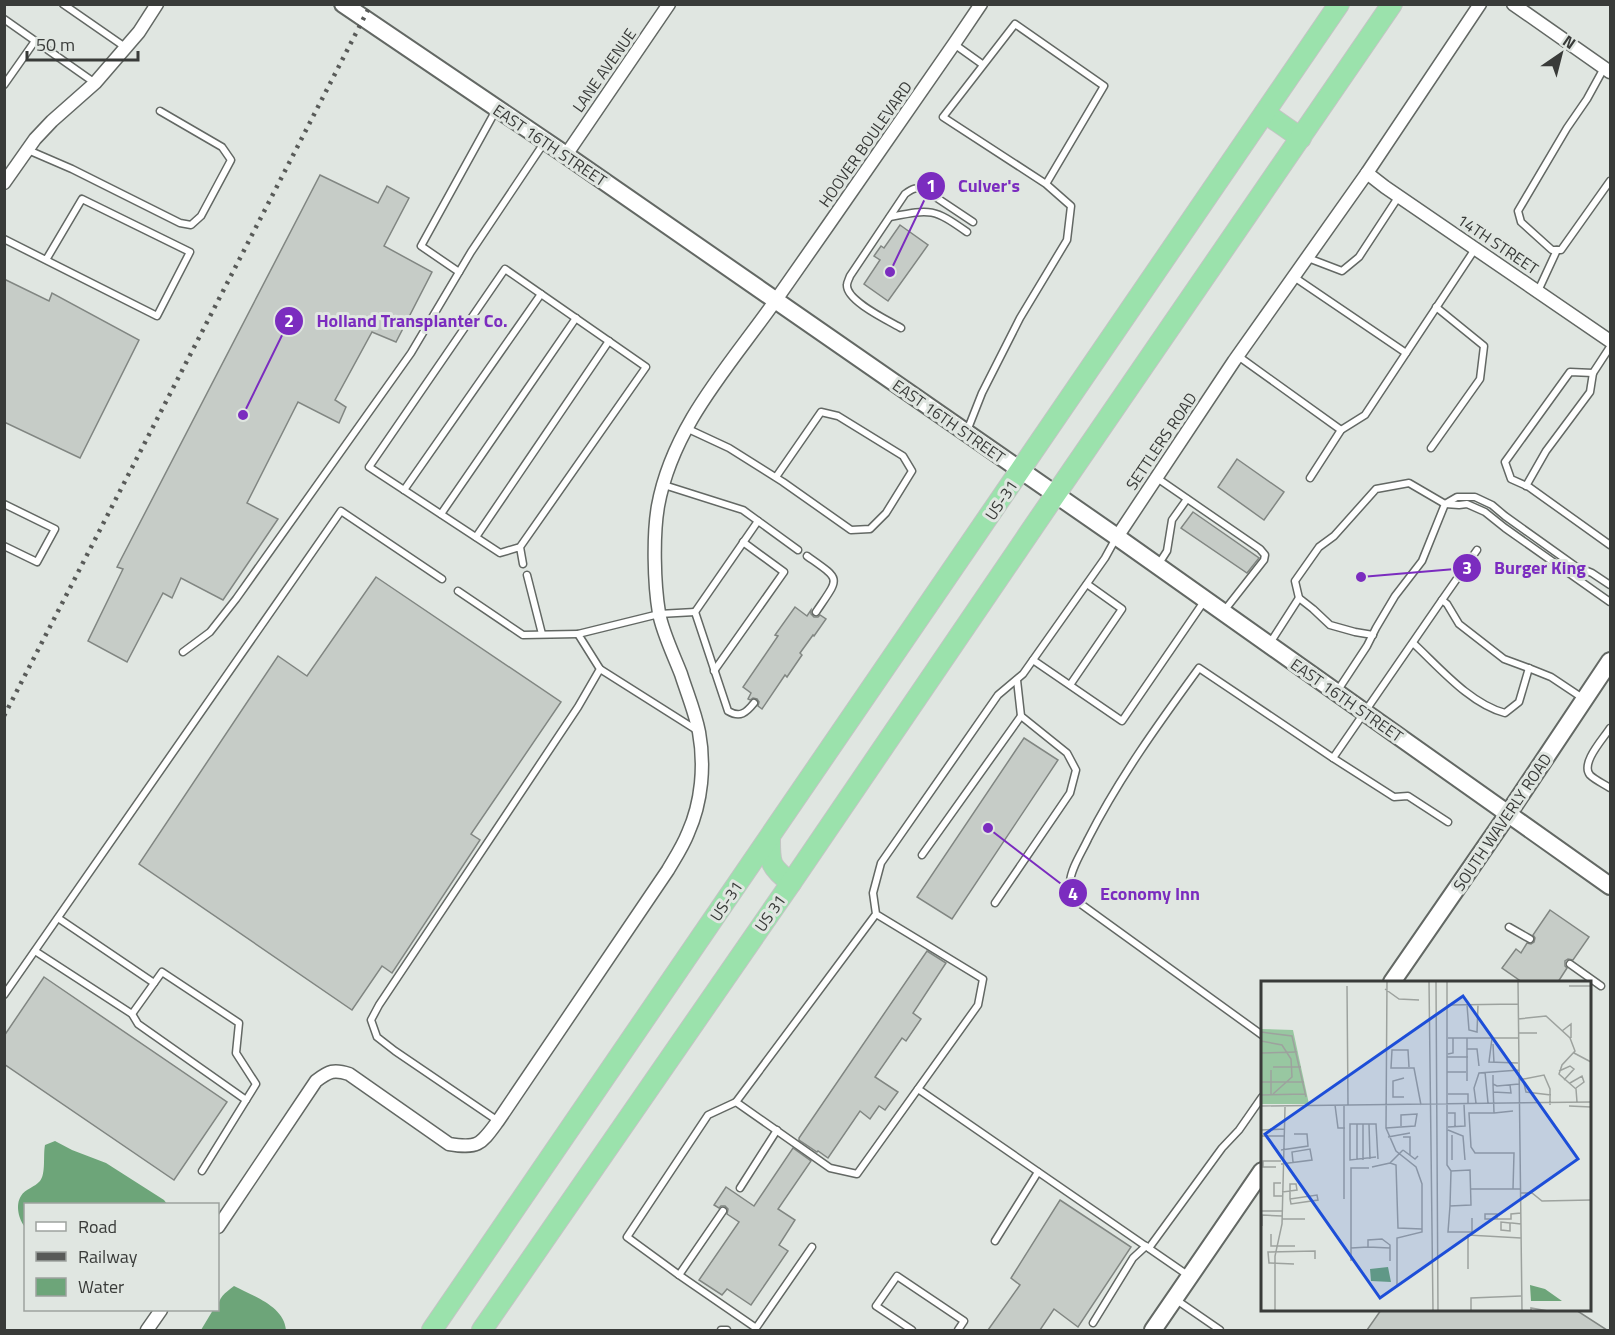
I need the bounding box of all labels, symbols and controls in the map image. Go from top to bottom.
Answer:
street label: LANE AVENUE [566,23,642,117]
scale bar [27,24,138,62]
north arrow [1531,24,1591,84]
text: N [1558,29,1581,55]
text: 50 m [36,31,75,58]
street label: HOOVER BOULEVARD [812,76,918,212]
street label: EAST 16TH STREET [488,98,612,192]
callout: Culver's [916,168,1032,204]
text: 1 [926,172,936,199]
text: Culver's [958,172,1020,199]
street label: 14TH STREET [1452,208,1544,280]
callout: Holland Transplanter Co. [274,303,519,339]
text: 2 [284,307,294,334]
text: Holland Transplanter Co. [316,307,508,334]
street label: EAST 16TH STREET [888,373,1011,469]
street label: SETTLERS ROAD [1119,387,1203,495]
street label: US-31 [979,475,1023,525]
callout: Burger King [1452,550,1598,586]
text: 3 [1462,554,1472,581]
text: Burger King [1494,554,1586,581]
street label: EAST 16TH STREET [1286,652,1409,748]
street label: SOUTH WAVERLY ROAD [1447,748,1557,896]
callout: Economy Inn [1058,875,1212,911]
street label: US-31 [704,876,748,926]
text: 4 [1068,880,1078,907]
text: Economy Inn [1100,880,1200,907]
street label: US 31 [749,890,791,936]
inset map [1261,981,1591,1311]
legend [24,1203,219,1311]
text: Road [78,1213,117,1240]
text: Railway [78,1243,138,1270]
text: Water [78,1273,124,1300]

